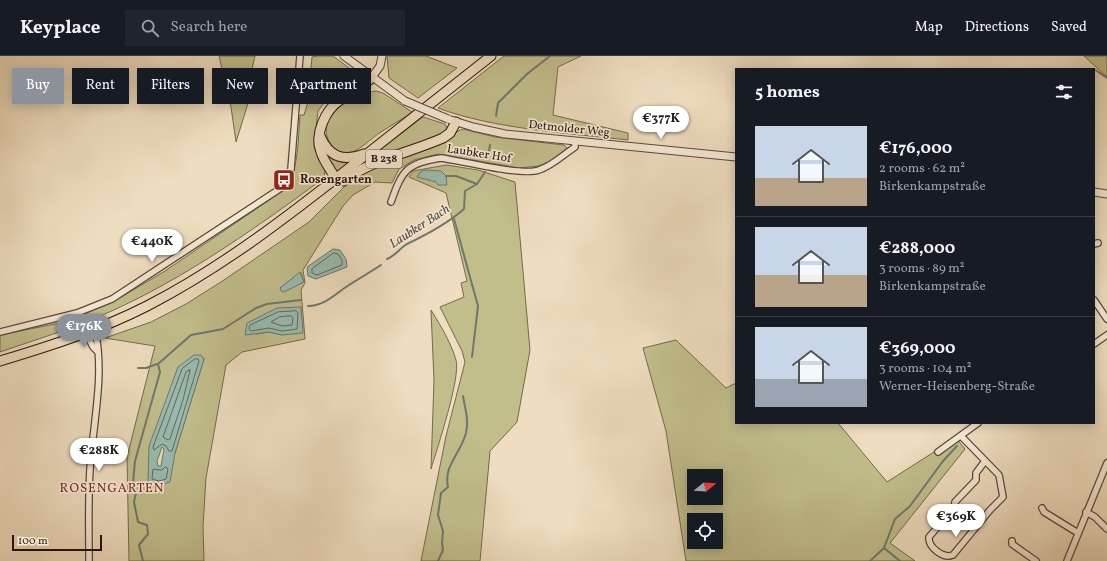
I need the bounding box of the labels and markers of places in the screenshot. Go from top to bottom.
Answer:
pin: €377K [633,106,689,140]
bus stop icon: Rosengarten [271,167,297,193]
place label: Rosengarten [300,172,372,188]
pin: €440K [124,229,180,263]
pin: €176K [56,314,112,348]
pin: €288K [71,438,127,472]
pin: €369K [928,504,984,538]

